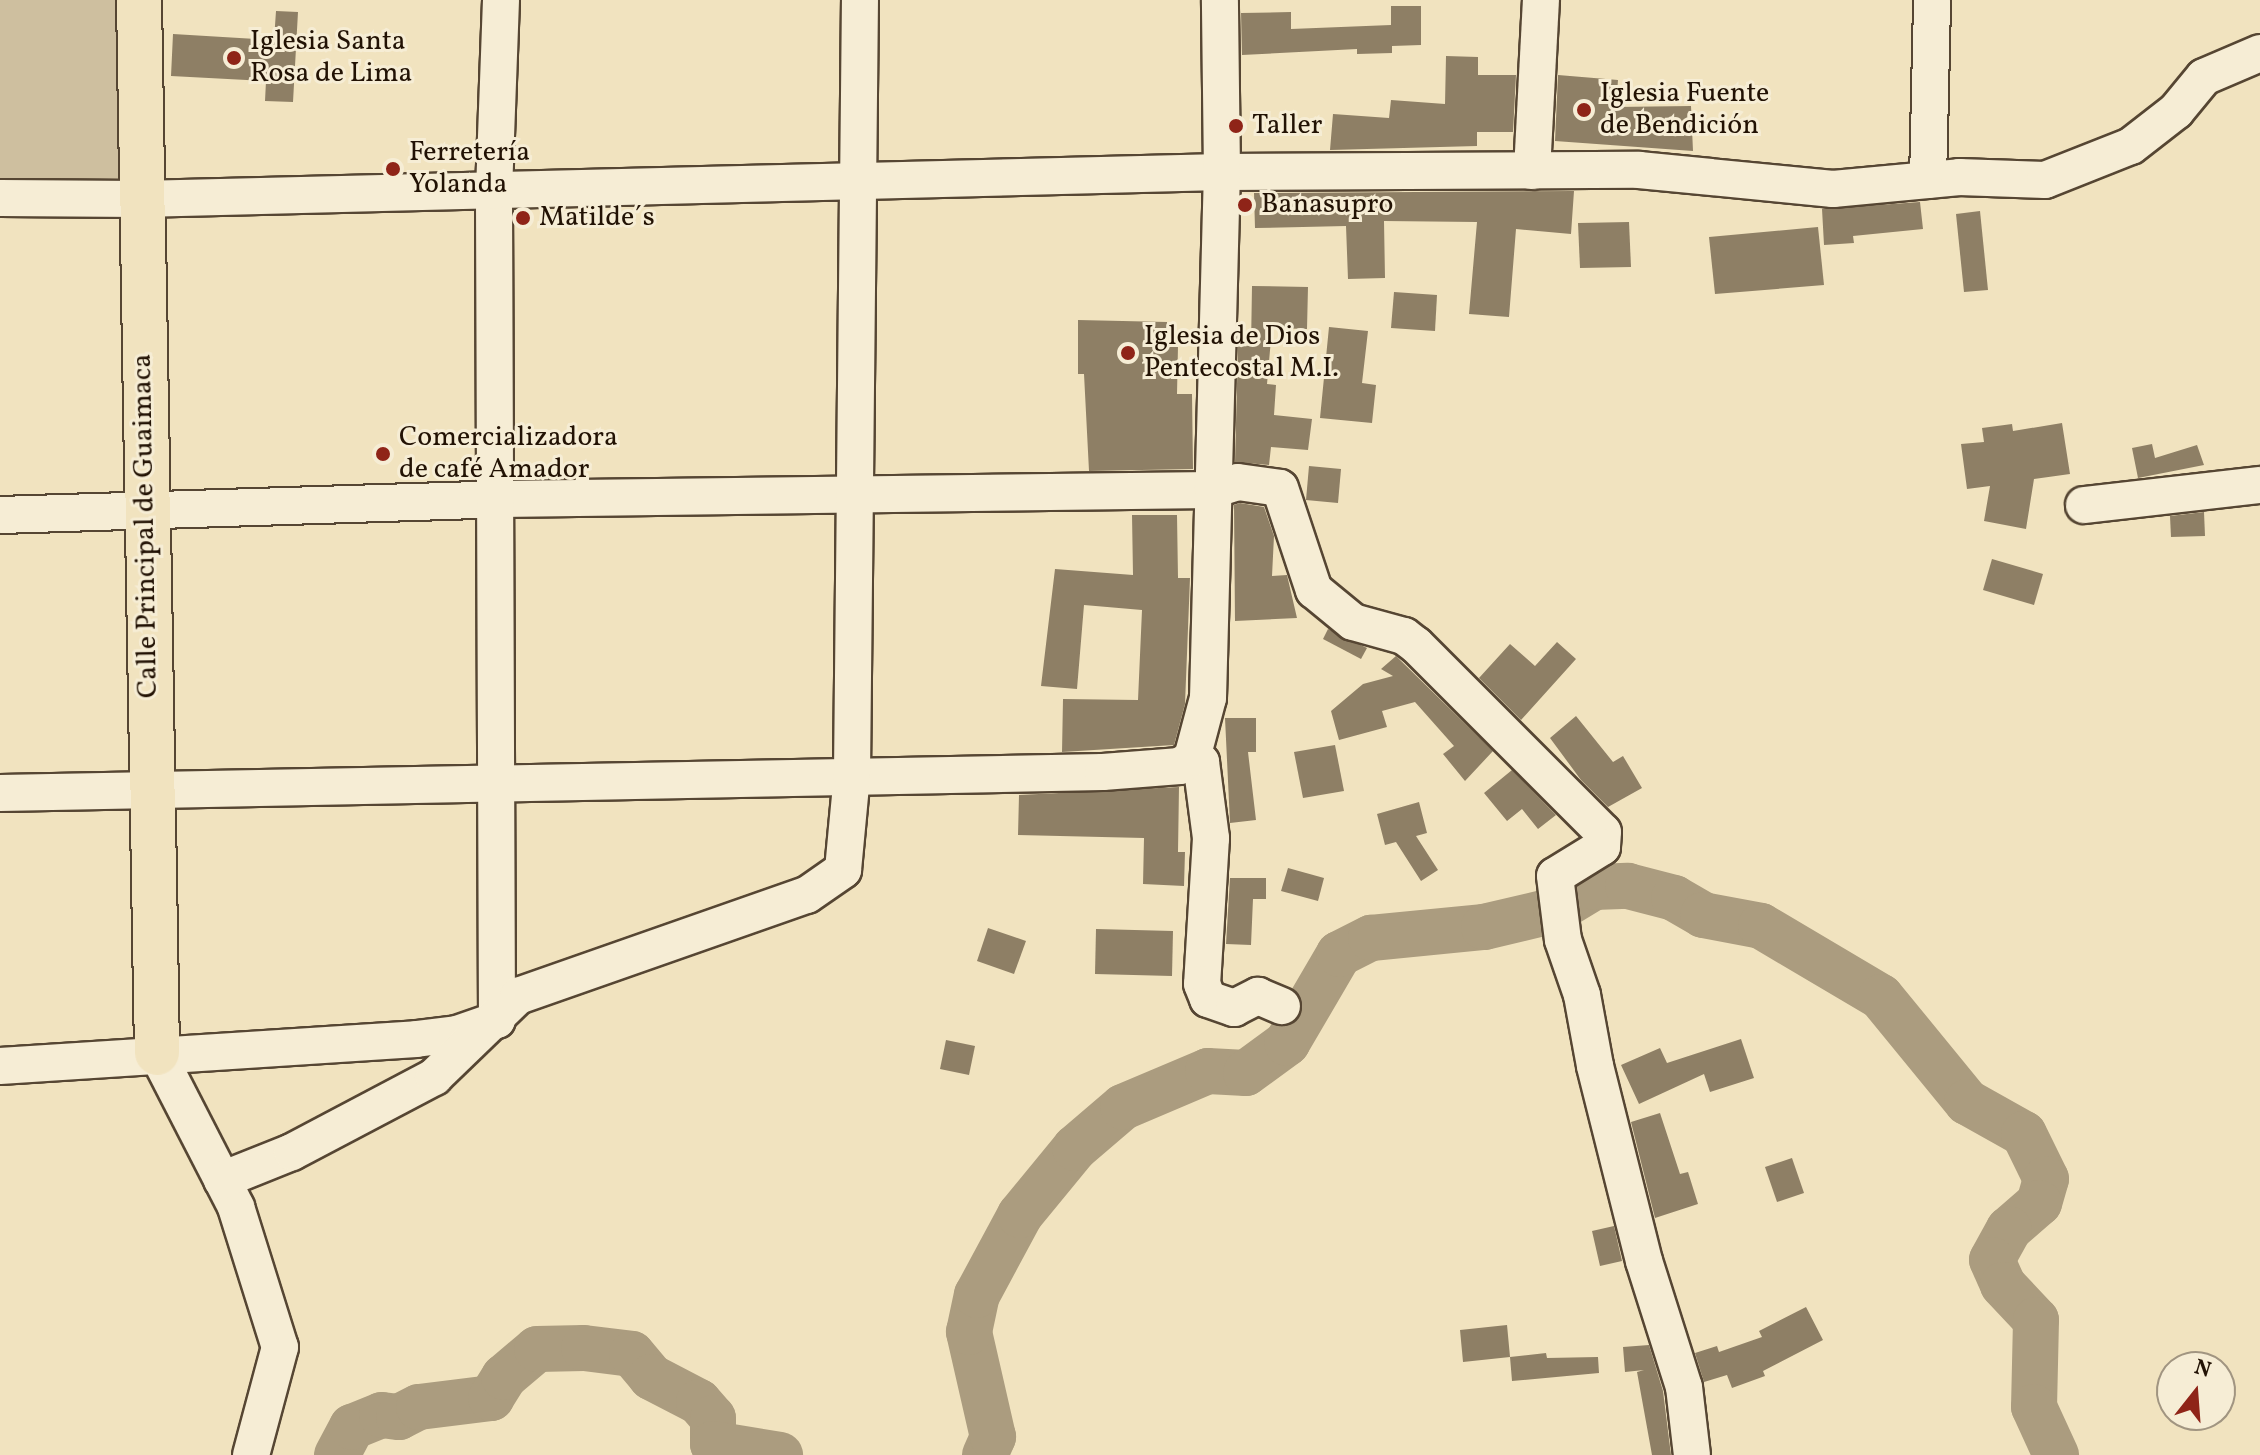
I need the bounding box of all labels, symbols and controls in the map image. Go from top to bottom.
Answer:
place label: Iglesia Santa Rosa de Lima [250,25,413,91]
marker: Iglesia Santa Rosa de Lima [225,49,243,67]
place label: Iglesia Fuente de Bendición [1600,77,1769,143]
marker: Iglesia Fuente de Bendición [1575,101,1593,119]
place label: Taller [1252,109,1322,143]
marker: Taller [1227,117,1245,135]
place label: Ferretería Yolanda [409,136,530,202]
marker: Ferretería Yolanda [384,160,402,178]
place label: Banasupro [1261,188,1393,222]
marker: Banasupro [1236,196,1254,214]
place label: Matilde´s [539,201,655,235]
marker: Matilde´s [514,209,532,227]
place label: Iglesia de Dios Pentecostal M.I. [1144,320,1339,386]
marker: Iglesia de Dios Pentecostal M.I. [1119,344,1137,362]
street label: Calle Principal de Guaimaca [126,354,166,698]
place label: Comercializadora de café Amador [399,421,618,487]
marker: Comercializadora de café Amador [374,445,392,463]
north arrow [2156,1351,2236,1431]
text: N [2190,1352,2215,1387]

